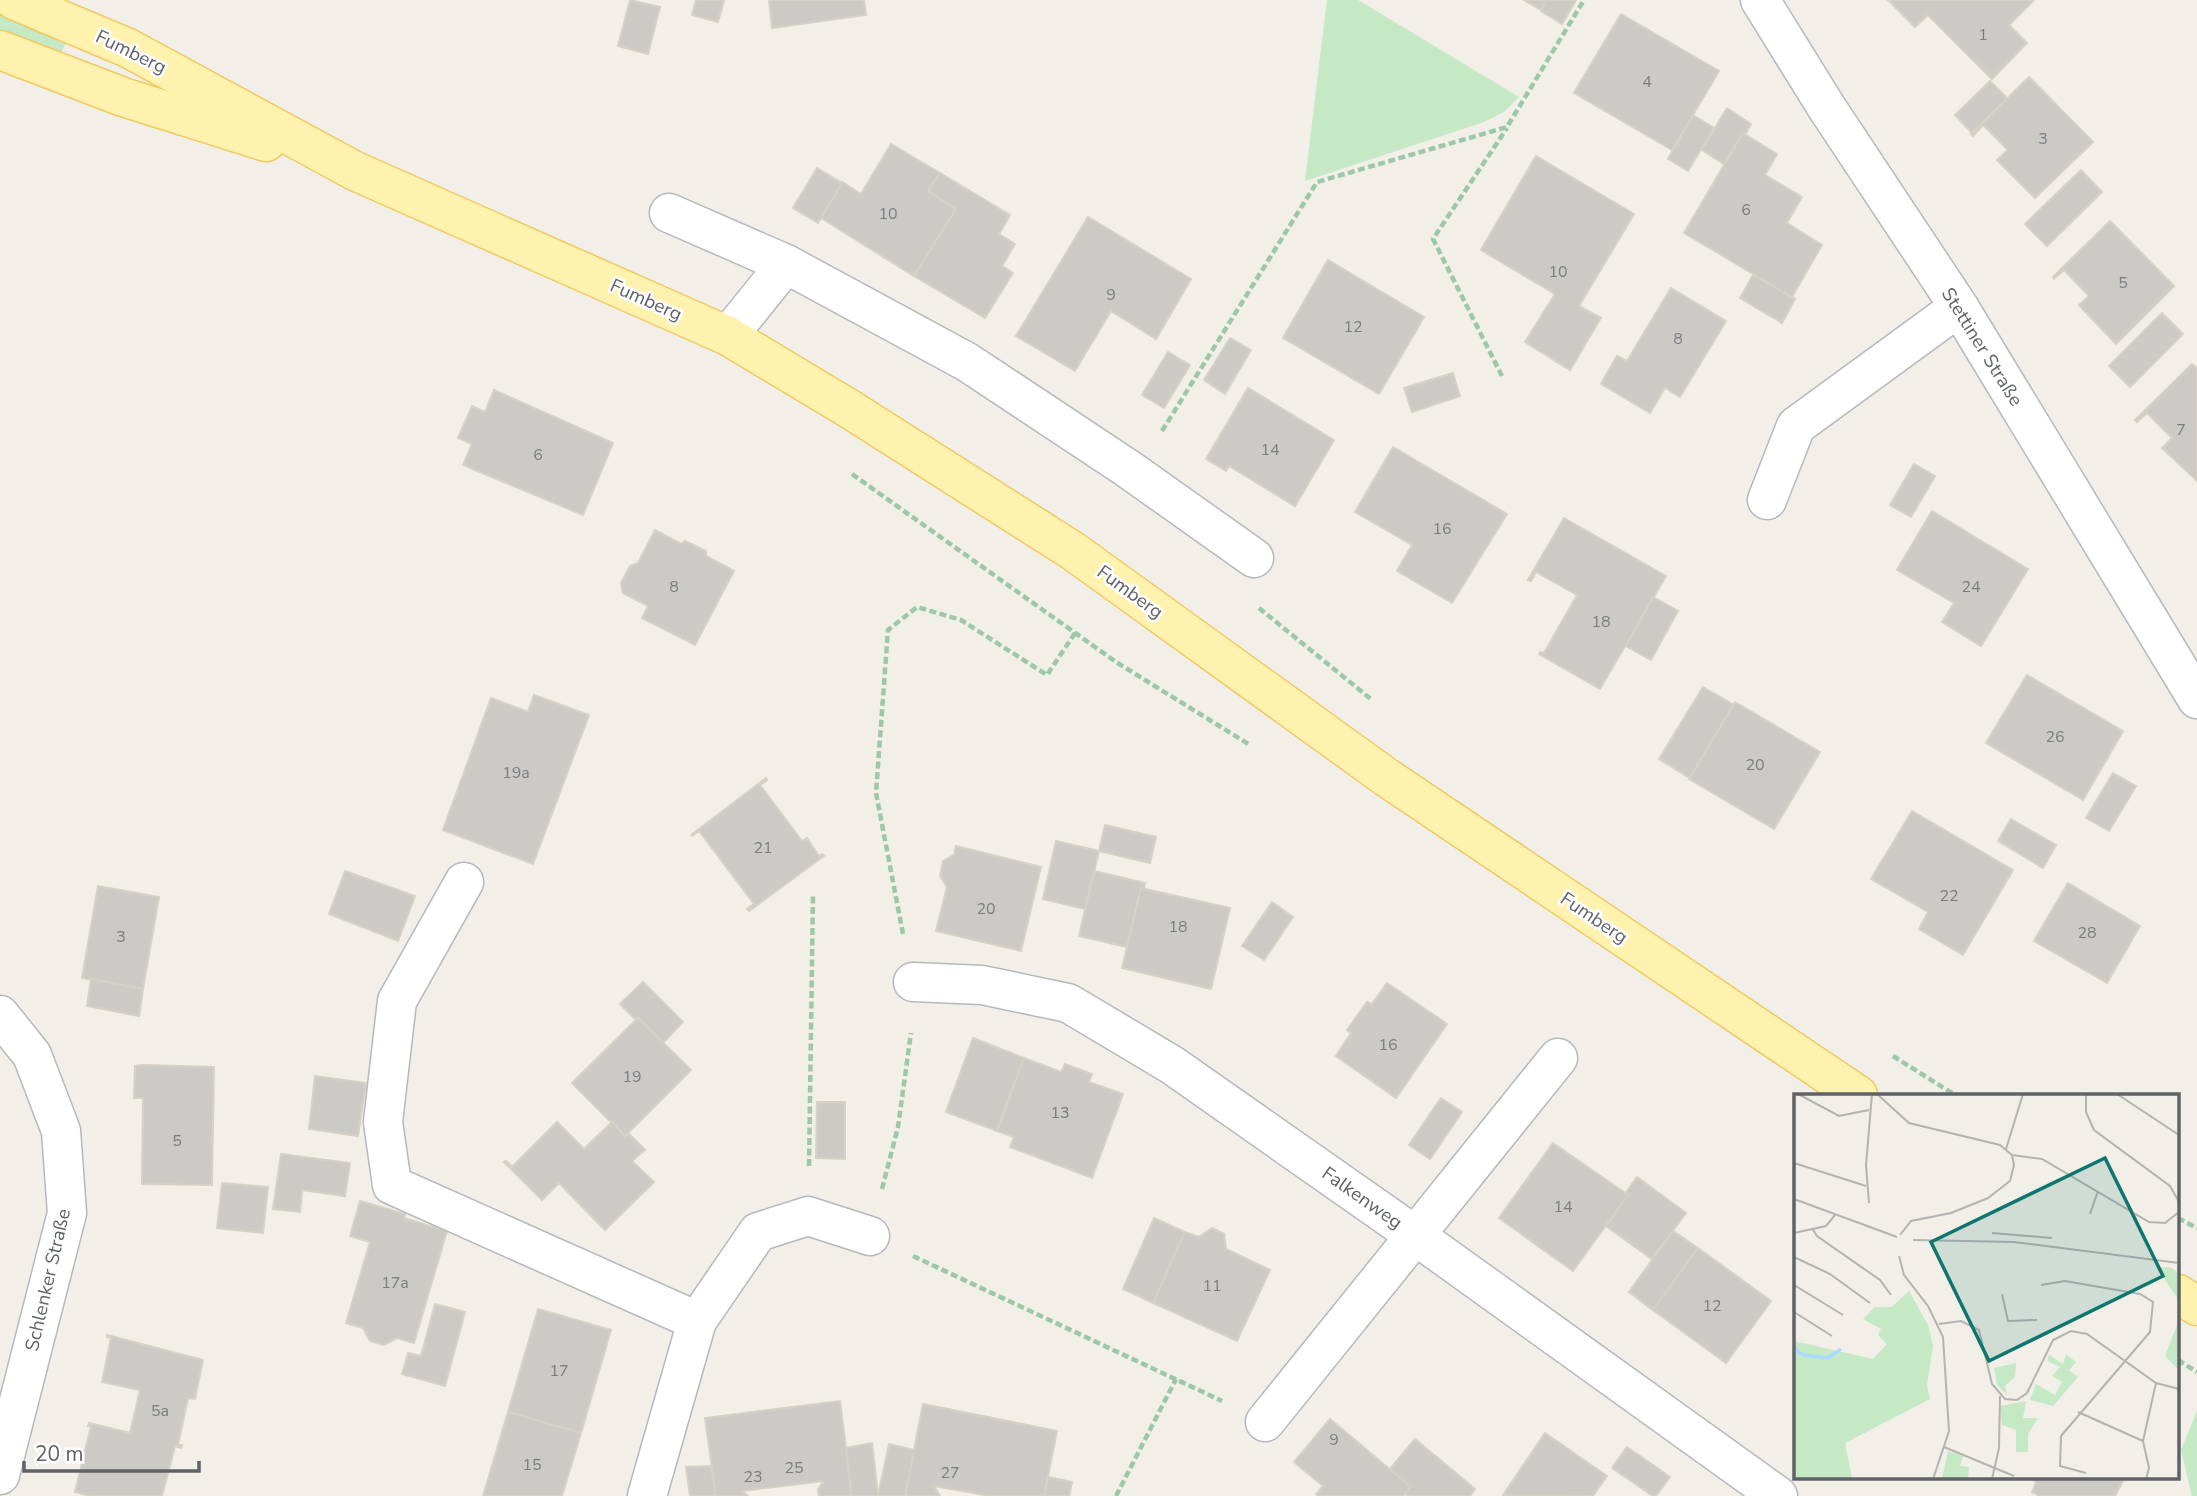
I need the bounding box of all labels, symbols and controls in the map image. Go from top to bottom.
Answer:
street label: Fumberg [91,24,171,80]
house number: 1 [1978,24,1988,46]
house number: 4 [1642,71,1652,93]
house number: 3 [2038,128,2048,150]
house number: 6 [1741,199,1751,221]
house number: 10 [878,203,898,225]
house number: 10 [1548,261,1568,283]
house number: 5 [2118,272,2128,294]
street label: Fumberg [606,273,686,327]
street label: Stettiner Straße [1935,283,2029,411]
house number: 9 [1106,284,1116,306]
house number: 12 [1343,316,1363,338]
house number: 8 [1673,328,1683,350]
house number: 7 [2176,419,2186,441]
house number: 14 [1260,439,1280,461]
house number: 6 [533,444,543,466]
house number: 16 [1432,518,1452,540]
street label: Fumberg [1092,559,1168,625]
house number: 8 [669,576,679,598]
house number: 24 [1961,576,1981,598]
house number: 18 [1591,611,1611,633]
house number: 26 [2045,726,2065,748]
house number: 20 [1745,754,1765,776]
house number: 19a [502,762,530,784]
house number: 21 [753,837,773,859]
house number: 22 [1939,885,1959,907]
street label: Fumberg [1555,886,1633,950]
house number: 20 [976,898,996,920]
house number: 18 [1168,916,1188,938]
house number: 28 [2077,922,2097,944]
house number: 3 [116,926,126,948]
house number: 16 [1378,1034,1398,1056]
house number: 19 [622,1066,642,1088]
inset map [1794,1094,2180,1478]
house number: 13 [1050,1102,1070,1124]
house number: 5 [172,1130,182,1152]
street label: Falkenweg [1317,1161,1407,1235]
house number: 14 [1553,1196,1573,1218]
street label: Schlenker Straße [19,1206,77,1354]
house number: 17a [381,1272,409,1294]
house number: 11 [1202,1275,1222,1297]
house number: 12 [1702,1295,1722,1317]
house number: 17 [549,1360,569,1382]
house number: 5a [151,1400,169,1422]
house number: 9 [1329,1429,1339,1451]
scale bar [24,1430,200,1474]
text: 20 m [35,1440,84,1468]
house number: 15 [522,1454,542,1476]
house number: 25 [784,1457,804,1479]
house number: 27 [940,1462,960,1484]
house number: 23 [743,1466,763,1488]

